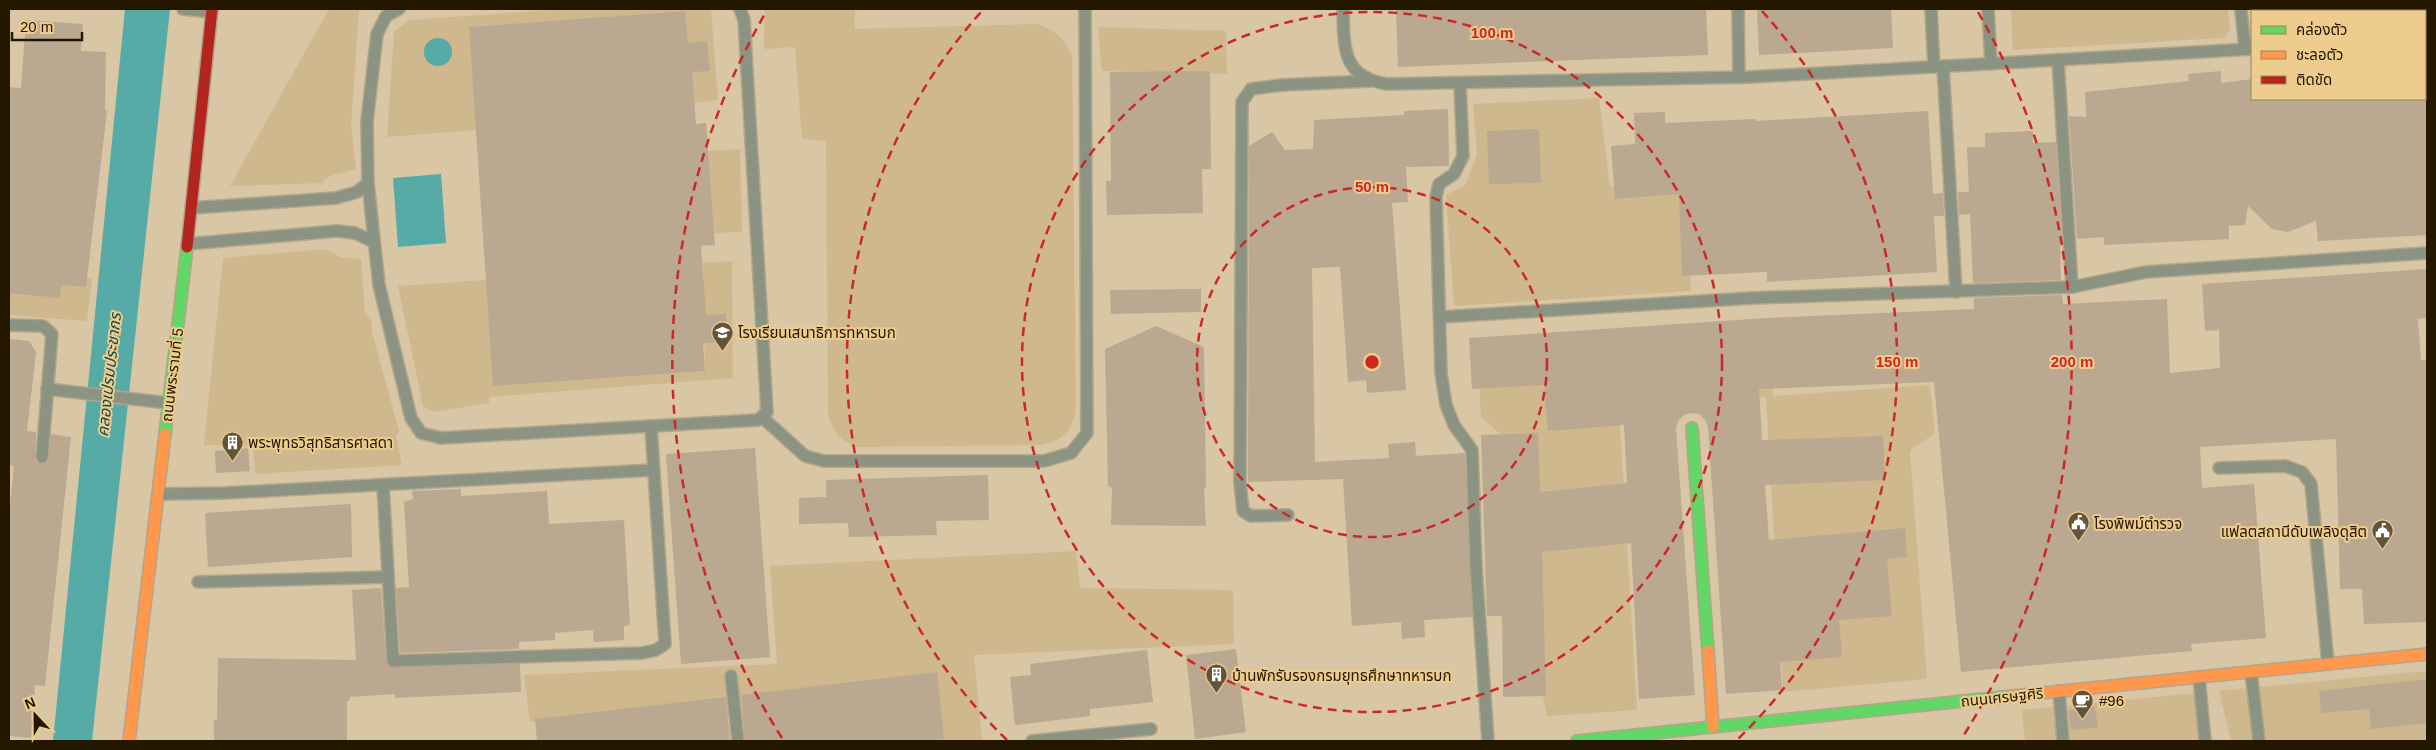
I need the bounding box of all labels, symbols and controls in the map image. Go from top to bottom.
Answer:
scale bar [12,10,82,42]
legend [2251,10,2426,100]
text: 20 m [20,18,53,35]
text: คล่องตัว [2296,21,2347,38]
text: 100 m [1471,24,1513,41]
text: ชะลอตัว [2296,46,2343,63]
text: ติดขัด [2296,71,2332,88]
text: 50 m [1355,178,1389,195]
water label: คลองเปรมประชากร [94,311,124,438]
school or university icon: โรงเรียนเสนาธิการทหารบก [710,320,734,351]
place label: โรงเรียนเสนาธิการทหารบก [738,324,896,341]
street label: ถนนพระรามที่ 5 [156,327,186,423]
centre of rings [1363,353,1381,371]
text: 150 m [1876,353,1918,370]
text: 200 m [2051,353,2093,370]
building icon: พระพุทธวิสุทธิสารศาสดา [220,430,244,461]
place label: พระพุทธวิสุทธิสารศาสดา [248,434,393,452]
public building icon: โรงพิพม์ตำรวจ [2066,511,2090,542]
place label: โรงพิพม์ตำรวจ [2094,515,2182,532]
public building icon: แฟลตสถานีดับเพลิงดุสิต [2371,519,2395,550]
place label: แฟลตสถานีดับเพลิงดุสิต [2221,523,2367,541]
building icon: บ้านพักรับรองกรมยุทธศึกษาทหารบก [1204,663,1228,694]
place label: บ้านพักรับรองกรมยุทธศึกษาทหารบก [1232,667,1451,685]
street label: ถนนเศรษฐศิริ [1960,684,2044,710]
cafe icon: #96 [2071,688,2095,719]
north arrow [10,690,60,740]
place label: #96 [2099,692,2124,709]
text: N [22,694,38,712]

